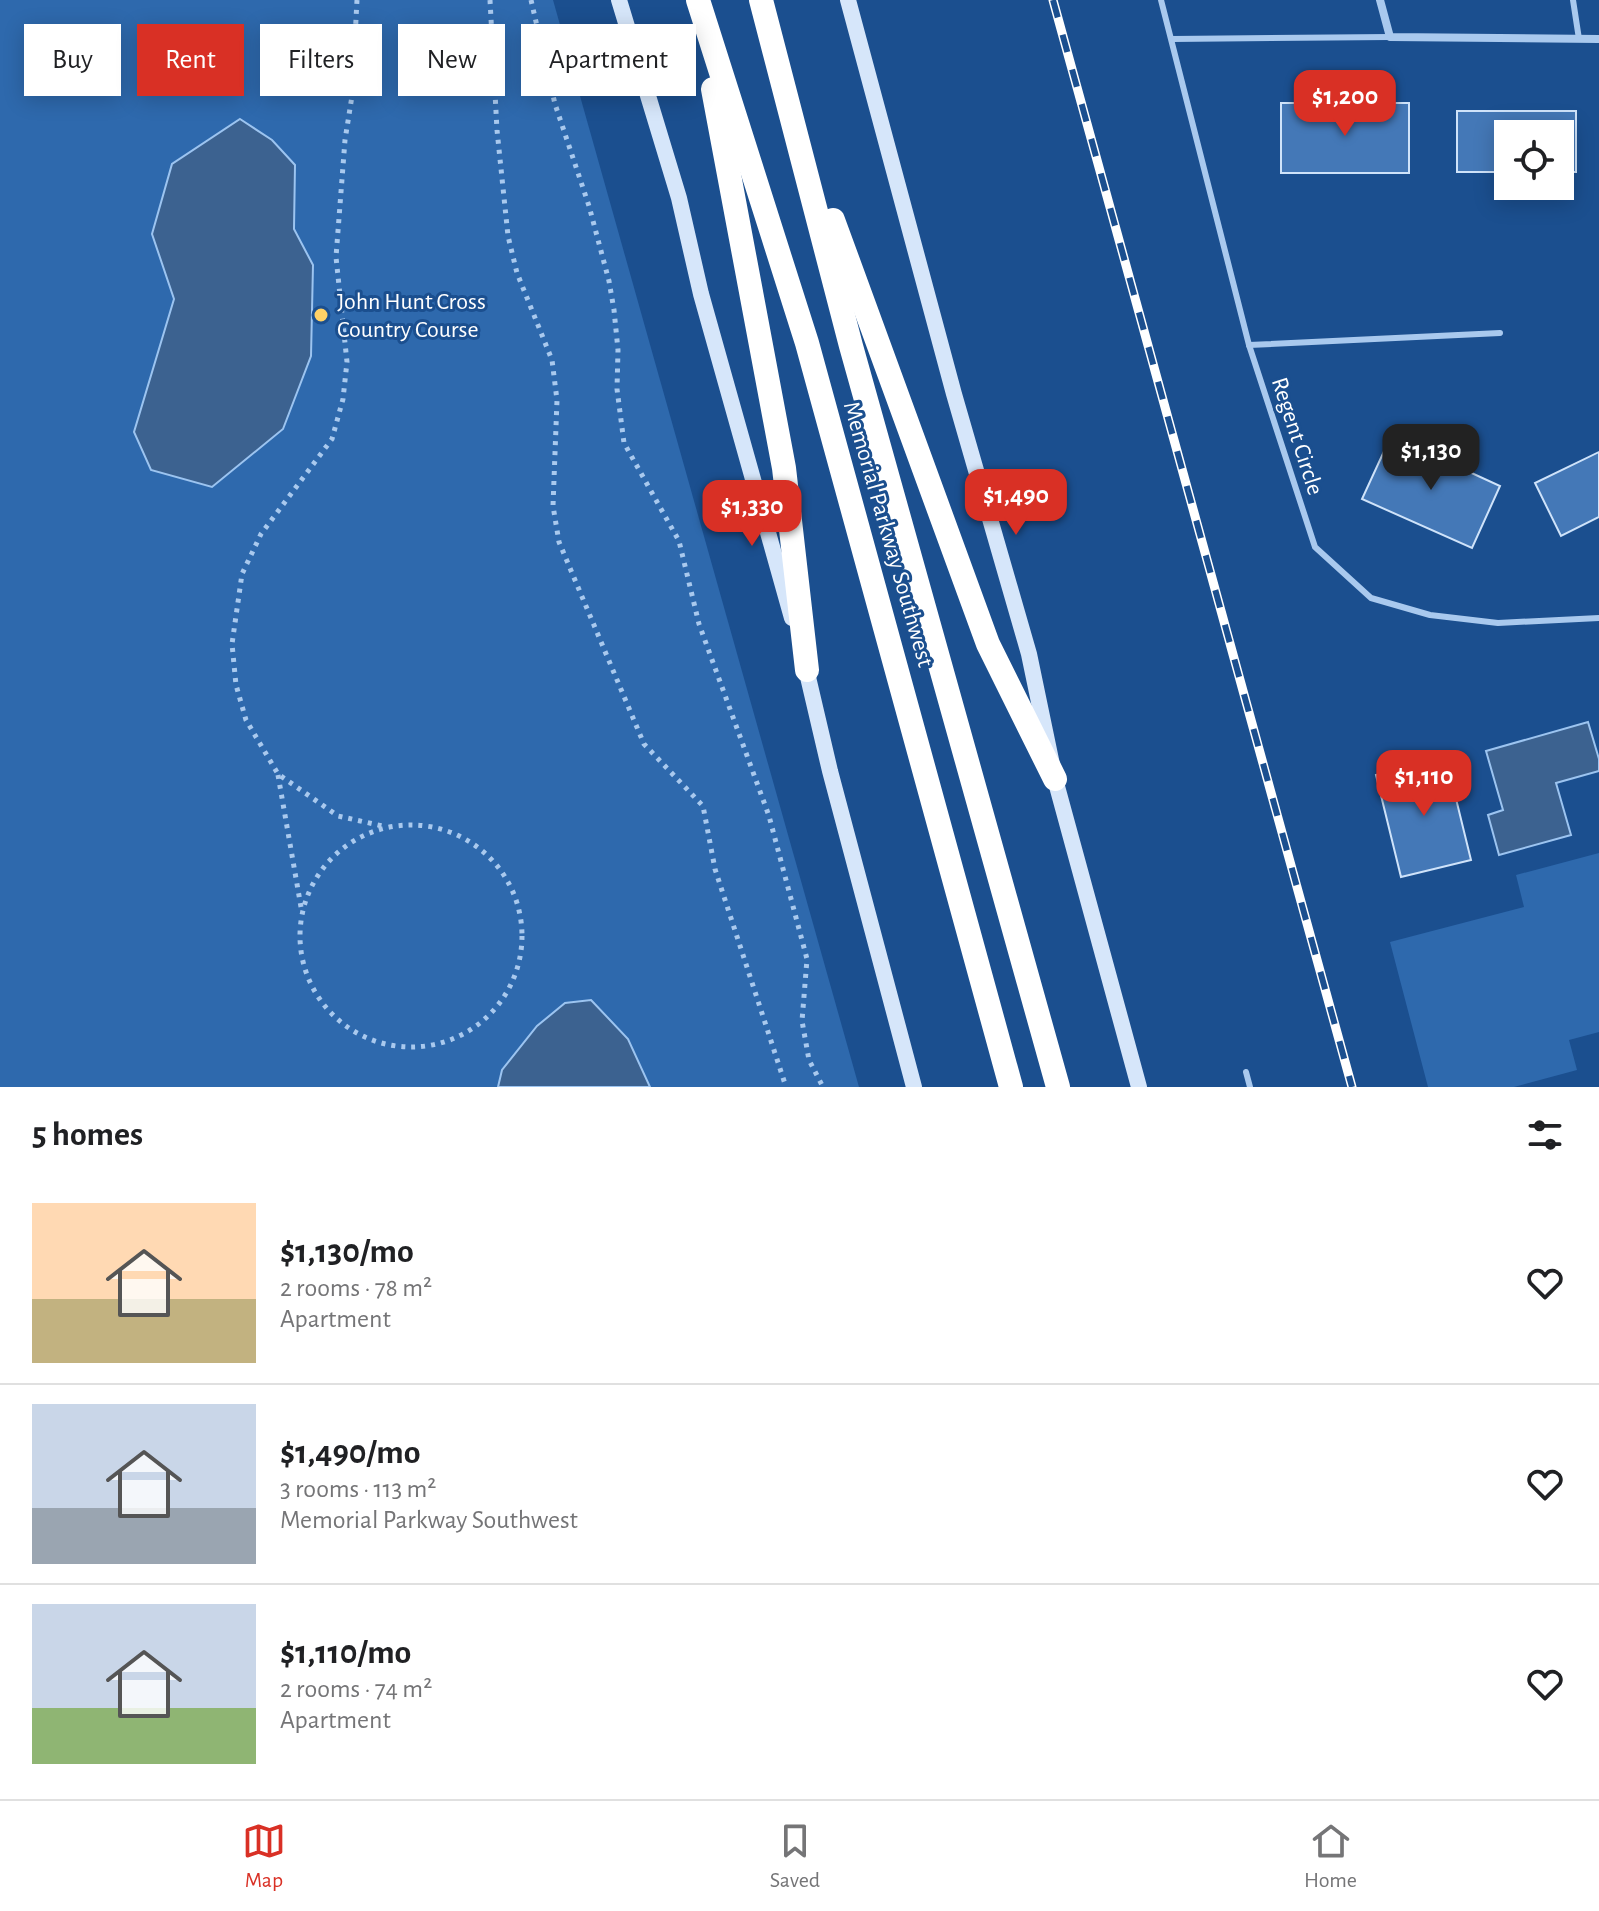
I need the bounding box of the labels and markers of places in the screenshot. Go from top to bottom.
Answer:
pin: $1,200 [1280,70,1410,138]
place label: John Hunt Cross Country Course [337,290,486,342]
marker: John Hunt Cross Country Course [312,306,330,324]
pin: $1,130 [1366,424,1496,492]
pin: $1,490 [951,469,1081,537]
pin: $1,330 [687,480,817,548]
pin: $1,110 [1359,750,1489,818]

